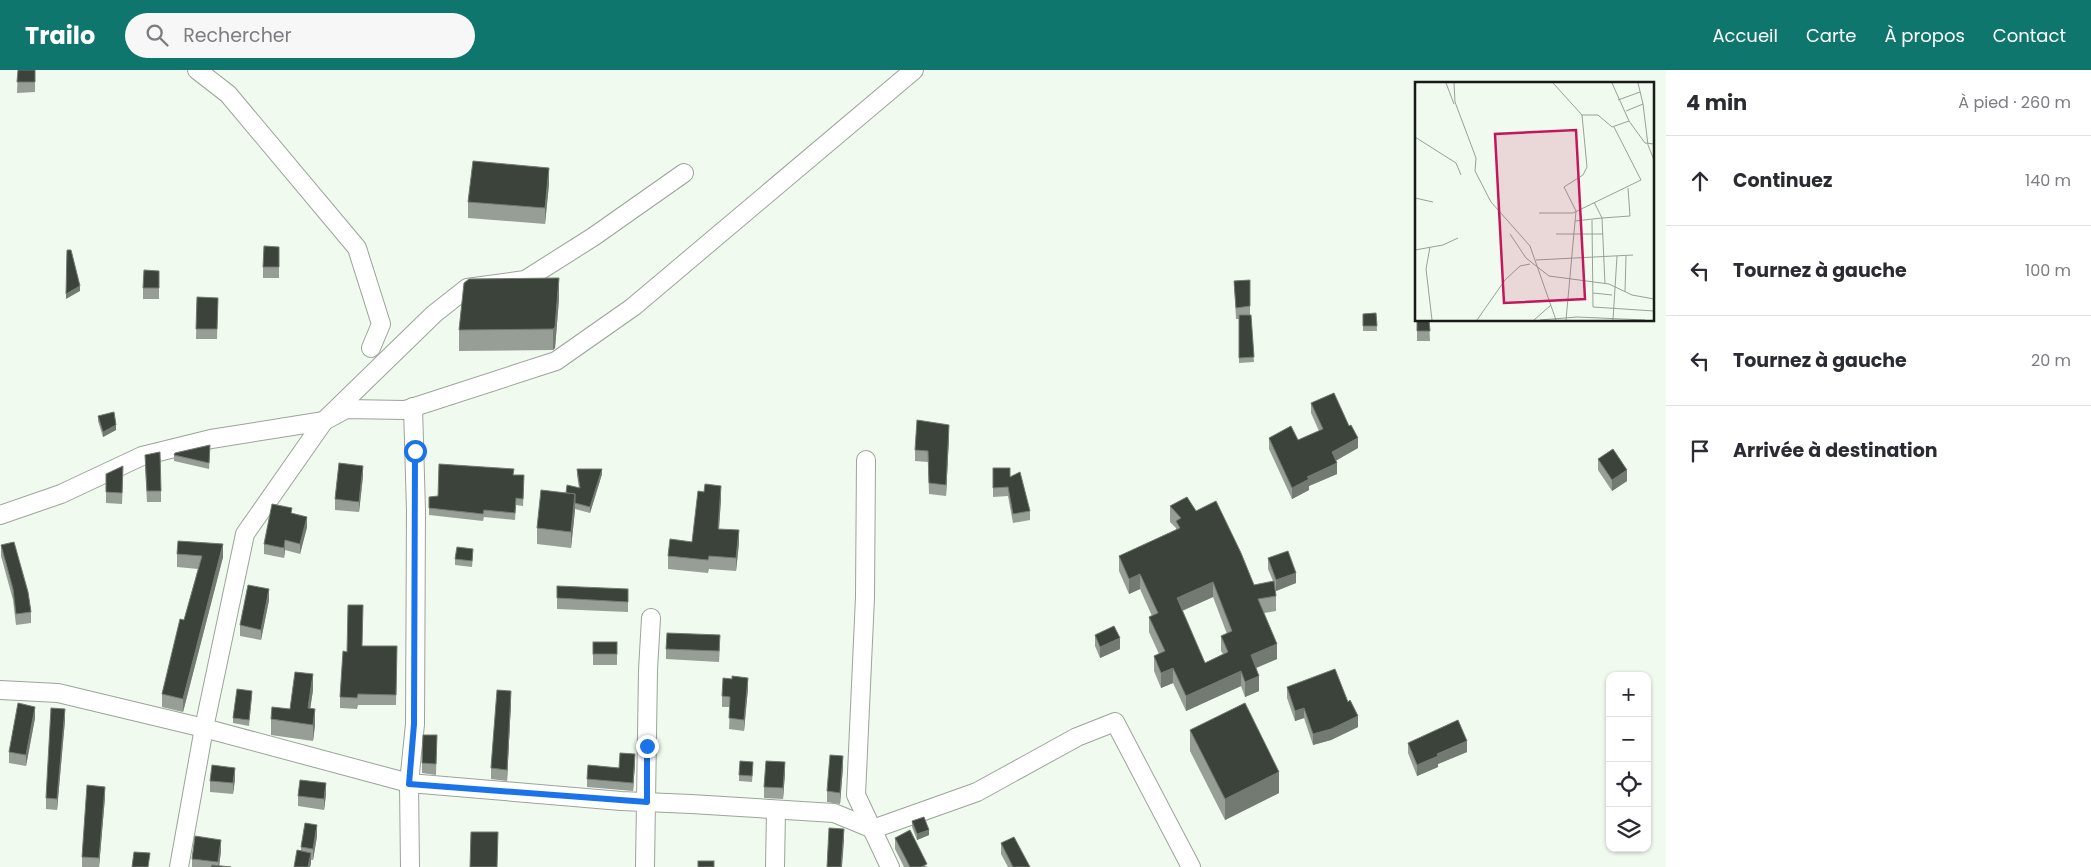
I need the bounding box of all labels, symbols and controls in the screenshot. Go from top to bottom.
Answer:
search box [125,13,475,58]
text: Trailo [25,19,95,52]
icon: search [143,21,171,49]
text: Rechercher [183,22,292,49]
text: Accueil [1712,23,1778,48]
text: Carte [1806,23,1856,48]
text: À propos [1884,23,1965,48]
text: Contact [1993,23,2066,48]
inset map [1415,82,1654,321]
text: 4 min [1686,88,1747,117]
text: À pied · 260 m [1958,91,2071,114]
icon: ahead [1686,167,1714,195]
text: Continuez [1733,167,1832,194]
text: 140 m [2025,169,2071,192]
icon: left [1686,257,1714,285]
text: Tournez à gauche [1733,257,1907,284]
text: 100 m [2025,259,2071,282]
icon: left [1686,347,1714,375]
text: Tournez à gauche [1733,347,1907,374]
text: 20 m [2031,349,2071,372]
icon: arrive [1686,437,1714,465]
text: Arrivée à destination [1733,437,1938,464]
route start [404,440,427,463]
map controls [1606,672,1651,852]
button: + [1606,672,1651,717]
button: − [1606,717,1651,762]
route end [636,735,659,758]
button: locate [1606,762,1651,807]
button: layers [1606,807,1651,852]

